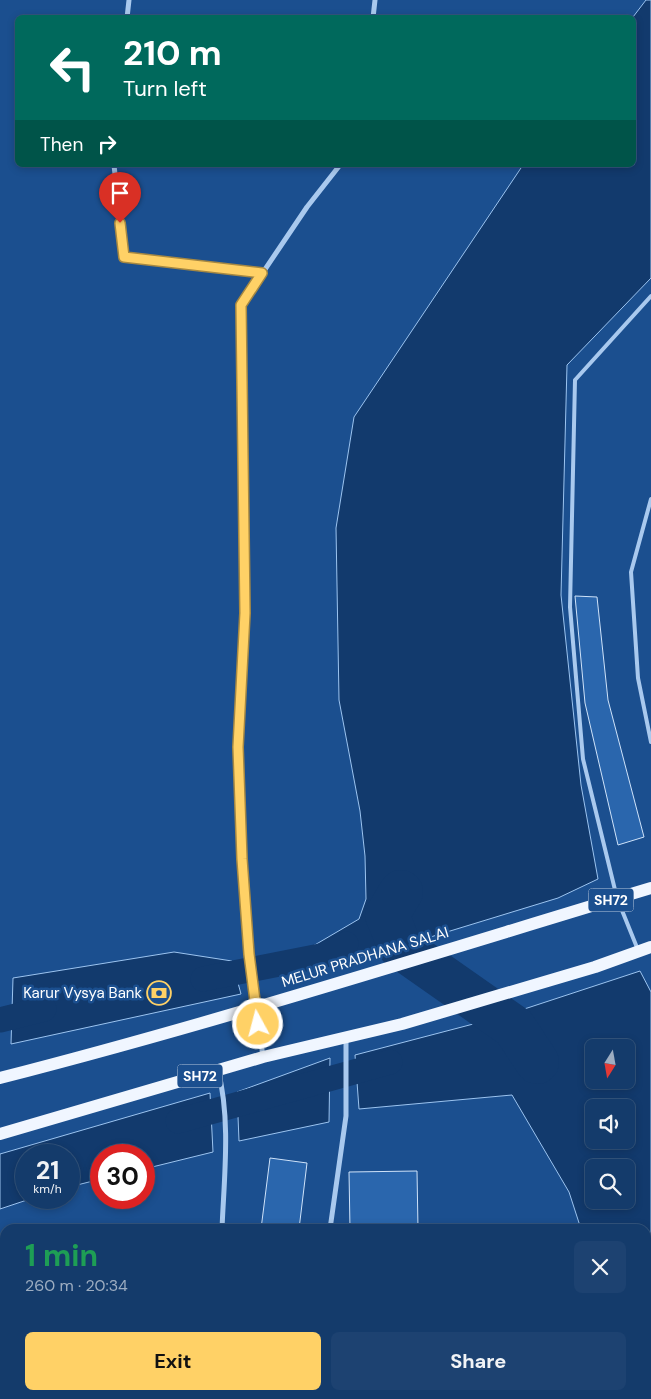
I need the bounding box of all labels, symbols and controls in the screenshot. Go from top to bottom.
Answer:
text: 210 m [123,30,222,76]
icon: left [40,35,105,100]
text: Turn left [123,74,207,103]
icon: right [93,130,121,158]
text: Then [40,132,83,157]
pin [99,172,141,223]
icon: arrive [106,179,134,207]
road number: SH72 [588,888,634,912]
street label: MELUR PRADHANA SALAI [279,922,451,992]
bank icon: Karur Vysya Bank [146,980,172,1006]
place label: Karur Vysya Bank [23,983,142,1003]
position arrow [231,997,283,1049]
north arrow [585,1039,635,1089]
map controls [585,1039,635,1209]
road number: SH72 [178,1064,222,1088]
button: sound [585,1099,635,1149]
speed limit sign: 30 [90,1144,155,1209]
text: 21 [36,1154,59,1187]
button: search [585,1159,635,1209]
text: km/h [33,1181,62,1197]
text: 1 min [25,1236,98,1275]
button: close [574,1241,626,1293]
text: 260 m · 20:34 [25,1275,128,1296]
button: Exit [25,1332,321,1390]
button: Share [331,1332,626,1390]

